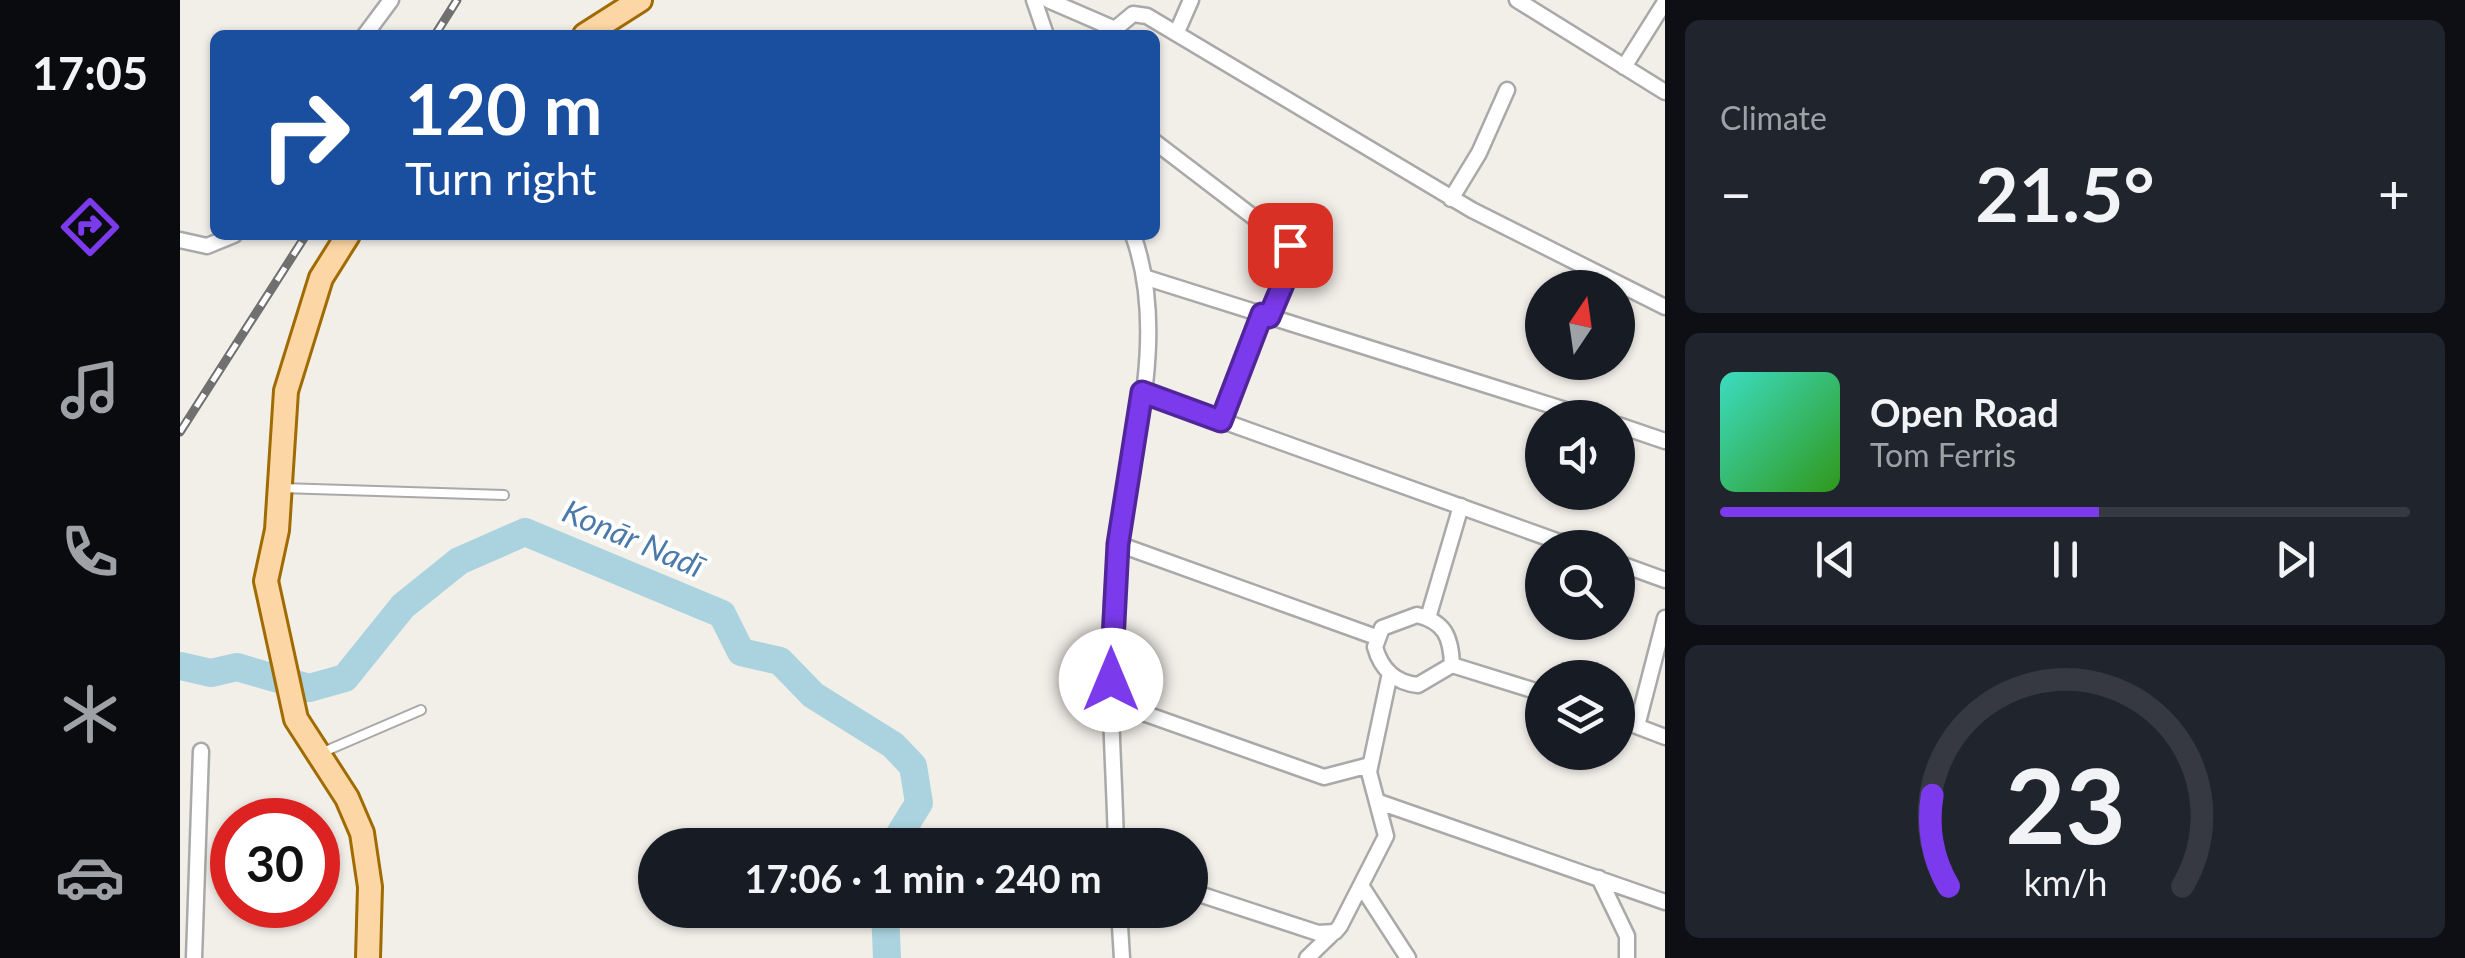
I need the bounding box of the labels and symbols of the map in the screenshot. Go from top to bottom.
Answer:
pin [1248,203,1333,288]
north arrow [1525,270,1635,380]
water label: Konār Nadī [557,491,712,586]
position arrow [1059,628,1163,732]
speed limit sign: 30 [210,798,340,928]

